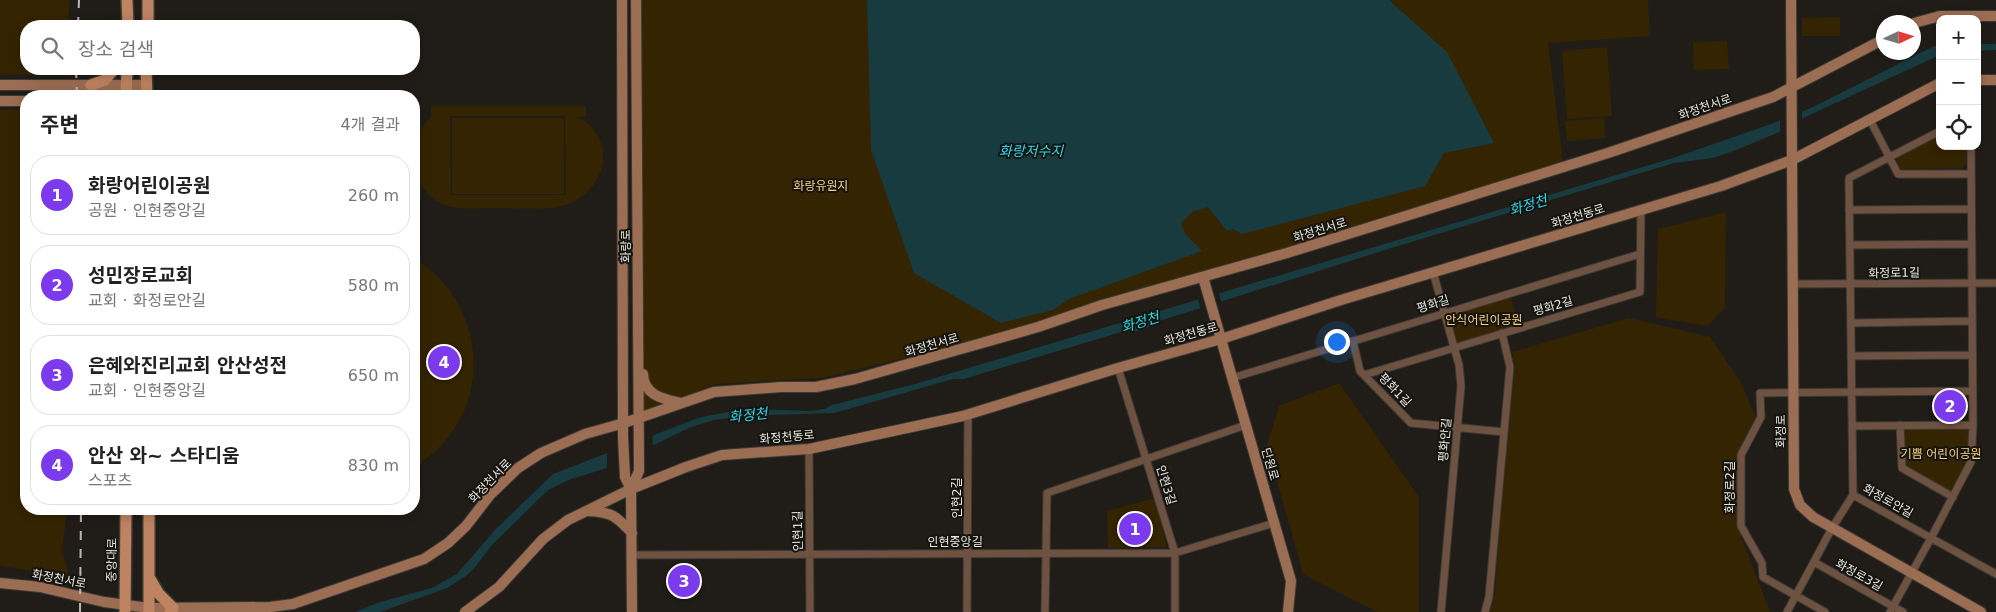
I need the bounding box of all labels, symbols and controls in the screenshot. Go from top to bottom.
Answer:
north arrow [1876,15,1921,60]
map controls [1936,15,1981,150]
button: + [1936,15,1981,60]
search box [20,20,420,75]
icon: search [38,34,66,62]
text: 장소 검색 [78,38,154,60]
button: − [1936,60,1981,105]
street label: 화정천서로 [1677,91,1733,123]
button: locate [1936,105,1981,150]
text: 주변 [40,113,79,137]
text: 4개 결과 [341,115,400,134]
water label: 화랑저수지 [999,143,1064,159]
text: 화랑어린이공원 [88,174,210,196]
park label: 화랑유원지 [793,179,849,193]
text: 1 [51,186,63,205]
text: 260 m [348,186,399,205]
water label: 화정천 [1507,191,1550,218]
text: 공원 · 인현중앙길 [88,201,206,220]
street label: 화정천동로 [1550,201,1606,231]
street label: 화정천서로 [1292,215,1348,245]
street label: 화랑로 [619,229,633,263]
text: 성민장로교회 [88,264,193,286]
street label: 화정로1길 [1868,266,1920,280]
text: 2 [51,276,63,295]
text: 580 m [348,276,399,295]
text: 교회 · 화정로안길 [88,291,206,310]
street label: 평화길 [1415,292,1451,316]
street label: 평화2길 [1531,294,1575,318]
water label: 화정천 [1119,308,1162,335]
park label: 안식어린이공원 [1445,313,1523,327]
street label: 화정천동로 [1163,320,1219,348]
your location [1324,329,1350,355]
street label: 화정천서로 [904,331,960,359]
pin: 4 [428,343,460,381]
text: 은혜와진리교회 안산성전 [88,354,287,376]
text: 3 [51,366,63,385]
text: 650 m [348,366,399,385]
street label: 평화1길 [1376,370,1414,410]
text: 교회 · 인현중앙길 [88,381,206,400]
pin: 2 [1934,387,1966,425]
water label: 화정천 [728,405,769,425]
street label: 화정로 [1774,414,1788,448]
street label: 평화안길 [1436,417,1454,463]
street label: 화정천동로 [759,428,815,446]
text: 안산 와~ 스타디움 [88,444,240,466]
street label: 단원로 [1259,446,1281,482]
park label: 기쁨 어린이공원 [1900,447,1982,461]
text: 4 [51,456,63,475]
text: 830 m [348,456,399,475]
street label: 화정천서로 [466,456,514,506]
street label: 화정로2길 [1723,461,1737,513]
street label: 인현3길 [1153,463,1179,507]
text: 스포츠 [88,471,132,490]
street label: 인현2길 [950,478,964,518]
street label: 화정로안길 [1860,481,1916,521]
street label: 인현1길 [791,510,805,552]
pin: 1 [1119,510,1151,548]
street label: 인현중앙길 [927,535,983,549]
street label: 중앙대로 [105,538,119,582]
street label: 화정로3길 [1833,556,1885,594]
pin: 3 [668,562,700,600]
street label: 화정천서로 [31,567,87,591]

